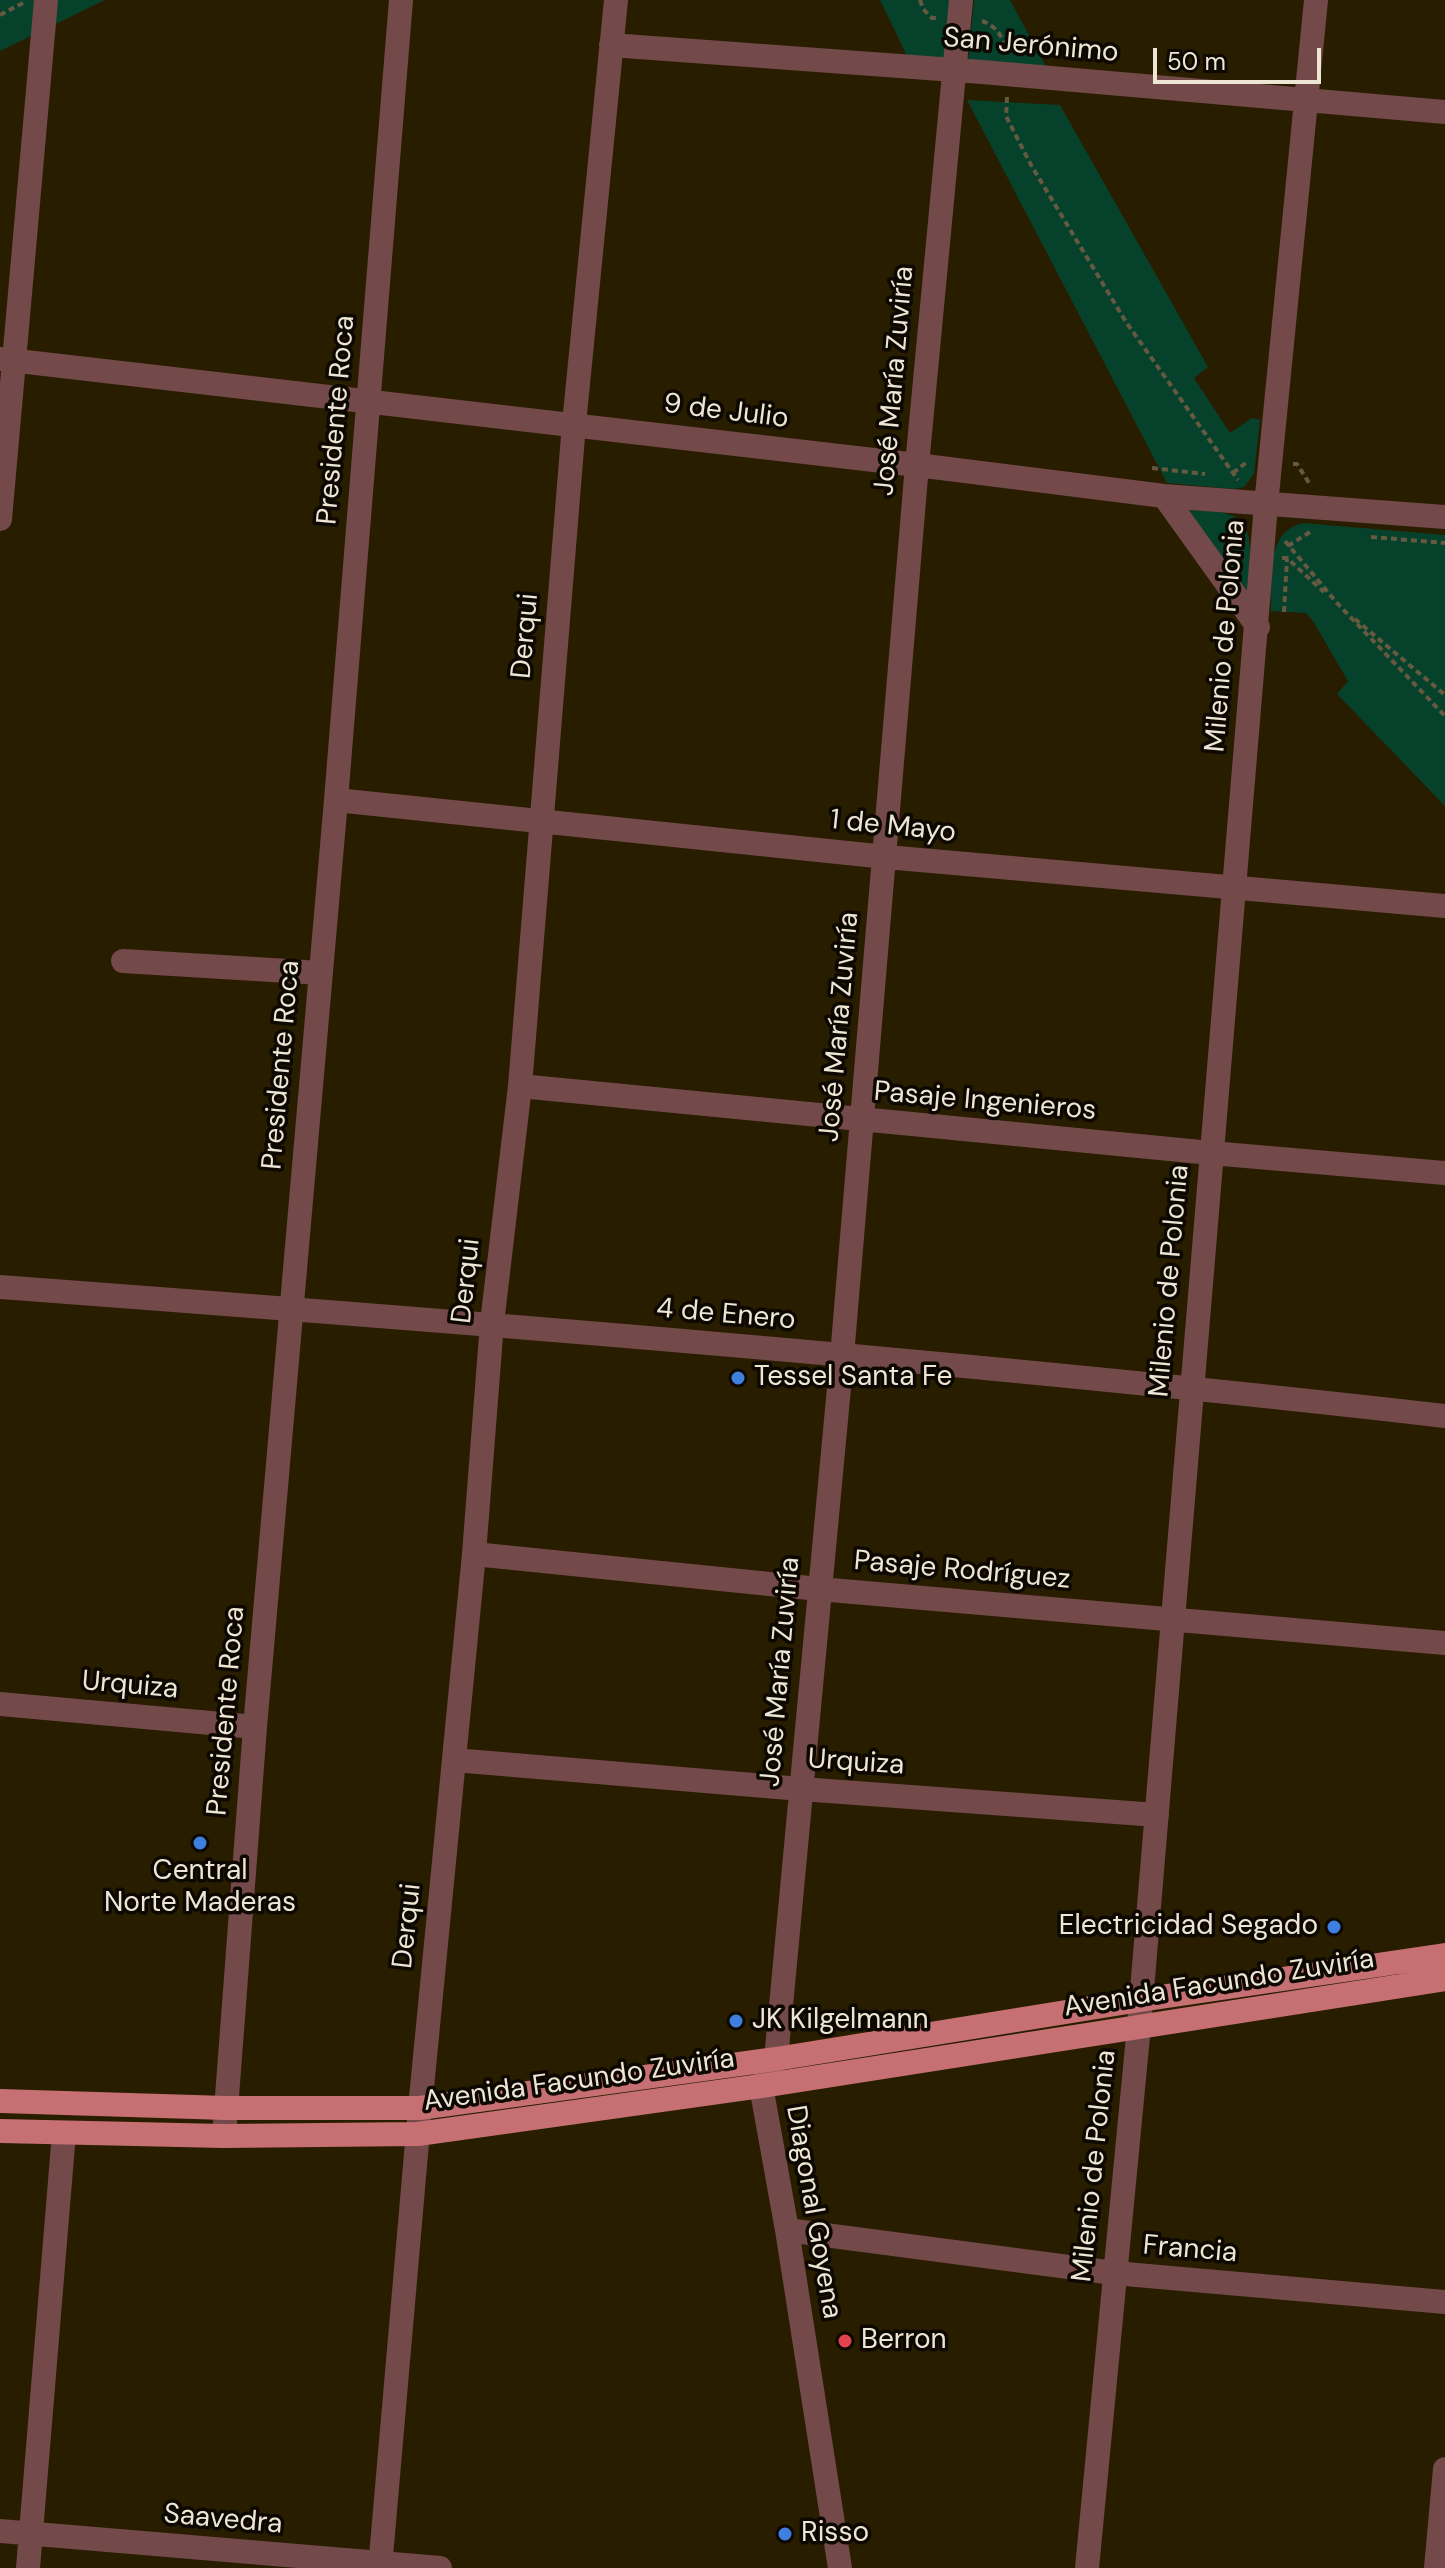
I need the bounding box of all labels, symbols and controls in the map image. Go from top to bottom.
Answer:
street label: San Jerónimo [942,22,1120,70]
scale bar [1157,32,1325,82]
text: 50 m [1167,46,1226,77]
street label: José María Zuviría [868,265,922,497]
street label: Presidente Roca [311,314,363,526]
street label: 9 de Julio [662,388,790,436]
street label: Milenio de Polonia [1199,518,1253,754]
street label: Derqui [506,592,546,680]
street label: 1 de Mayo [828,804,958,850]
street label: José María Zuviría [813,911,867,1143]
street label: Presidente Roca [256,959,308,1171]
street label: Pasaje Ingenieros [872,1076,1098,1128]
street label: Milenio de Polonia [1143,1163,1197,1399]
street label: Derqui [446,1237,488,1325]
street label: 4 de Enero [655,1292,797,1338]
place label: Tessel Santa Fe [754,1361,952,1395]
marker: Tessel Santa Fe [729,1369,747,1387]
street label: Pasaje Rodríguez [852,1545,1072,1597]
street label: José María Zuviría [754,1556,808,1788]
street label: Presidente Roca [201,1605,253,1817]
street label: Urquiza [80,1665,180,1707]
street label: Urquiza [807,1743,905,1783]
marker: Central Norte Maderas [191,1834,209,1852]
place label: Central Norte Maderas [104,1855,296,1921]
street label: Derqui [387,1882,429,1970]
place label: Electricidad Segado [1059,1910,1318,1944]
marker: Electricidad Segado [1325,1918,1343,1936]
street label: Avenida Facundo Zuviría [1061,1943,1377,2025]
place label: JK Kilgelmann [752,2004,929,2038]
marker: JK Kilgelmann [727,2012,745,2030]
street label: Avenida Facundo Zuviría [421,2043,737,2119]
street label: Milenio de Polonia [1066,2048,1124,2284]
street label: Diagonal Goyena [778,2103,848,2321]
street label: Francia [1141,2229,1239,2271]
place label: Berron [861,2324,947,2358]
marker: Berron [836,2332,854,2350]
street label: Saavedra [162,2498,284,2542]
place label: Risso [801,2517,869,2551]
marker: Risso [776,2525,794,2543]

